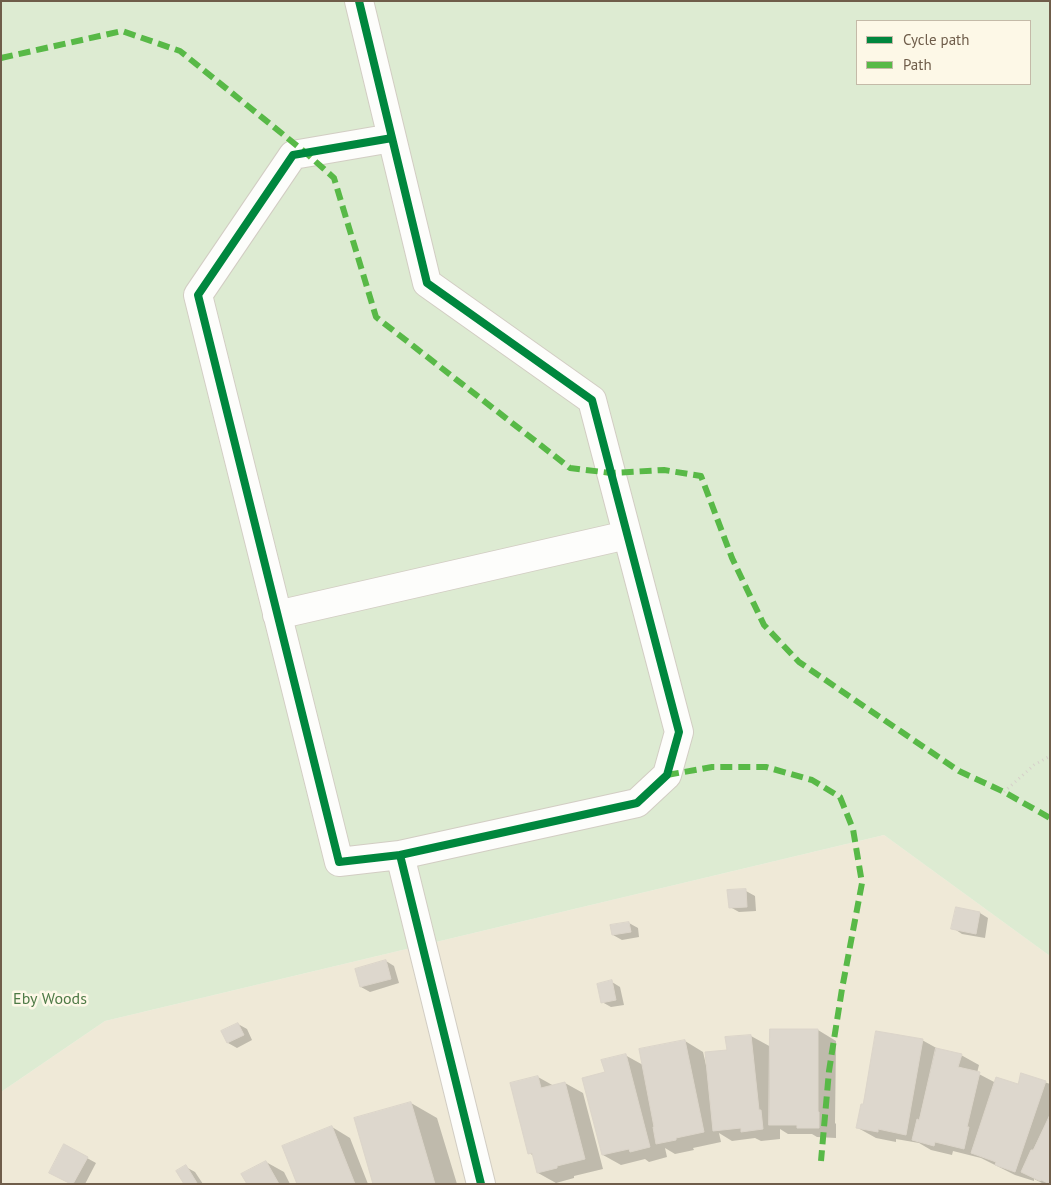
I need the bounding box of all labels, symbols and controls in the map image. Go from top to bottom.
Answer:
legend [856,20,1031,85]
text: Cycle path [903,30,969,49]
text: Path [903,55,932,74]
park label: Eby Woods [13,989,87,1009]

